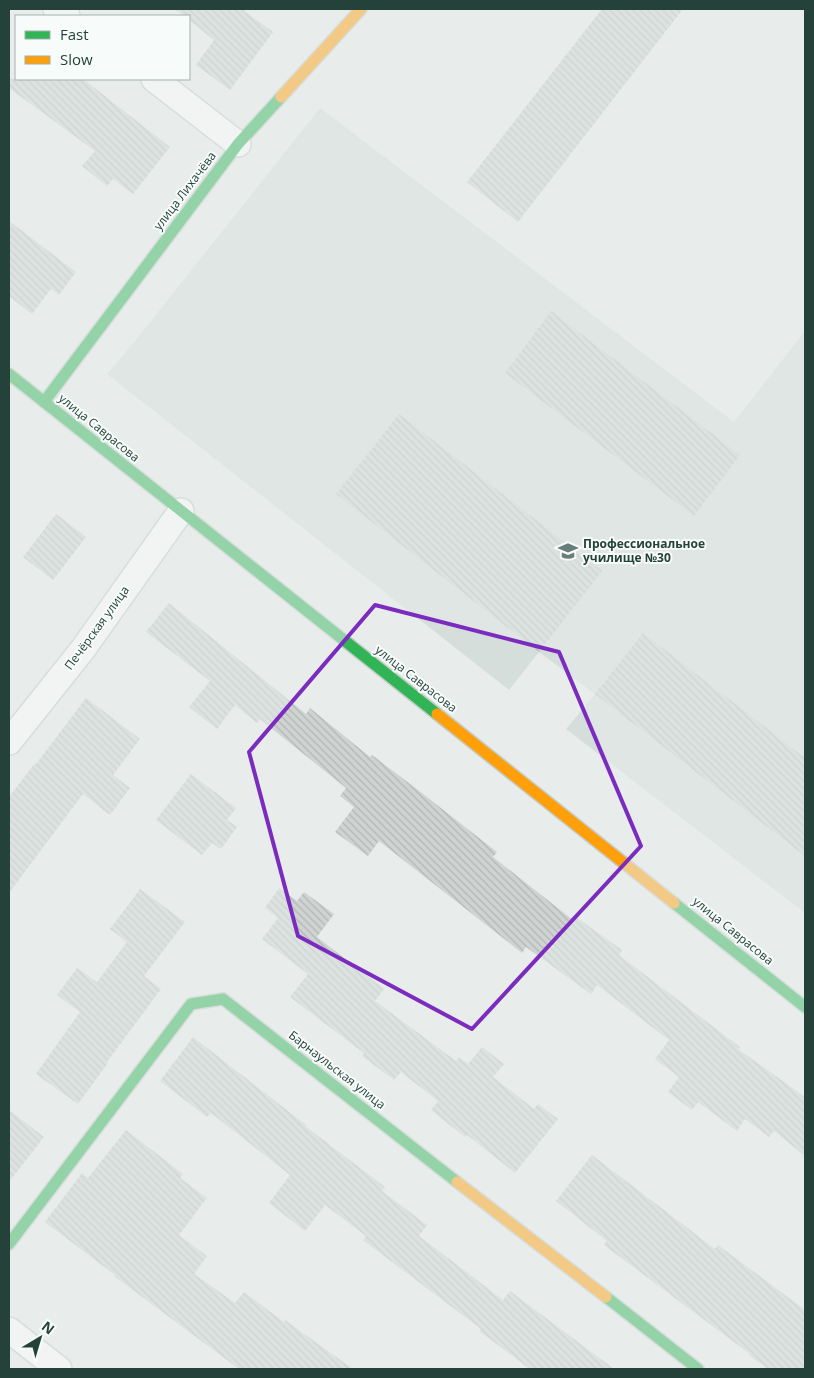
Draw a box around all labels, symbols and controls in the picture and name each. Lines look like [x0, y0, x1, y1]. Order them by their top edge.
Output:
legend [15, 15, 190, 80]
text: Fast [60, 24, 89, 44]
text: Slow [60, 49, 93, 69]
street label: улица Лихачёва [149, 148, 220, 234]
street label: улица Саврасова [55, 390, 143, 466]
place label: Профессиональное училище №30 [583, 535, 705, 566]
school or university icon: Профессиональное училище №30 [557, 540, 579, 562]
street label: Печёрская улица [60, 582, 133, 673]
street label: улица Саврасова [372, 641, 461, 716]
street label: улица Саврасова [689, 893, 777, 969]
street label: Барнаульская улица [285, 1026, 389, 1113]
north arrow [15, 1313, 65, 1363]
text: N [38, 1316, 59, 1338]

